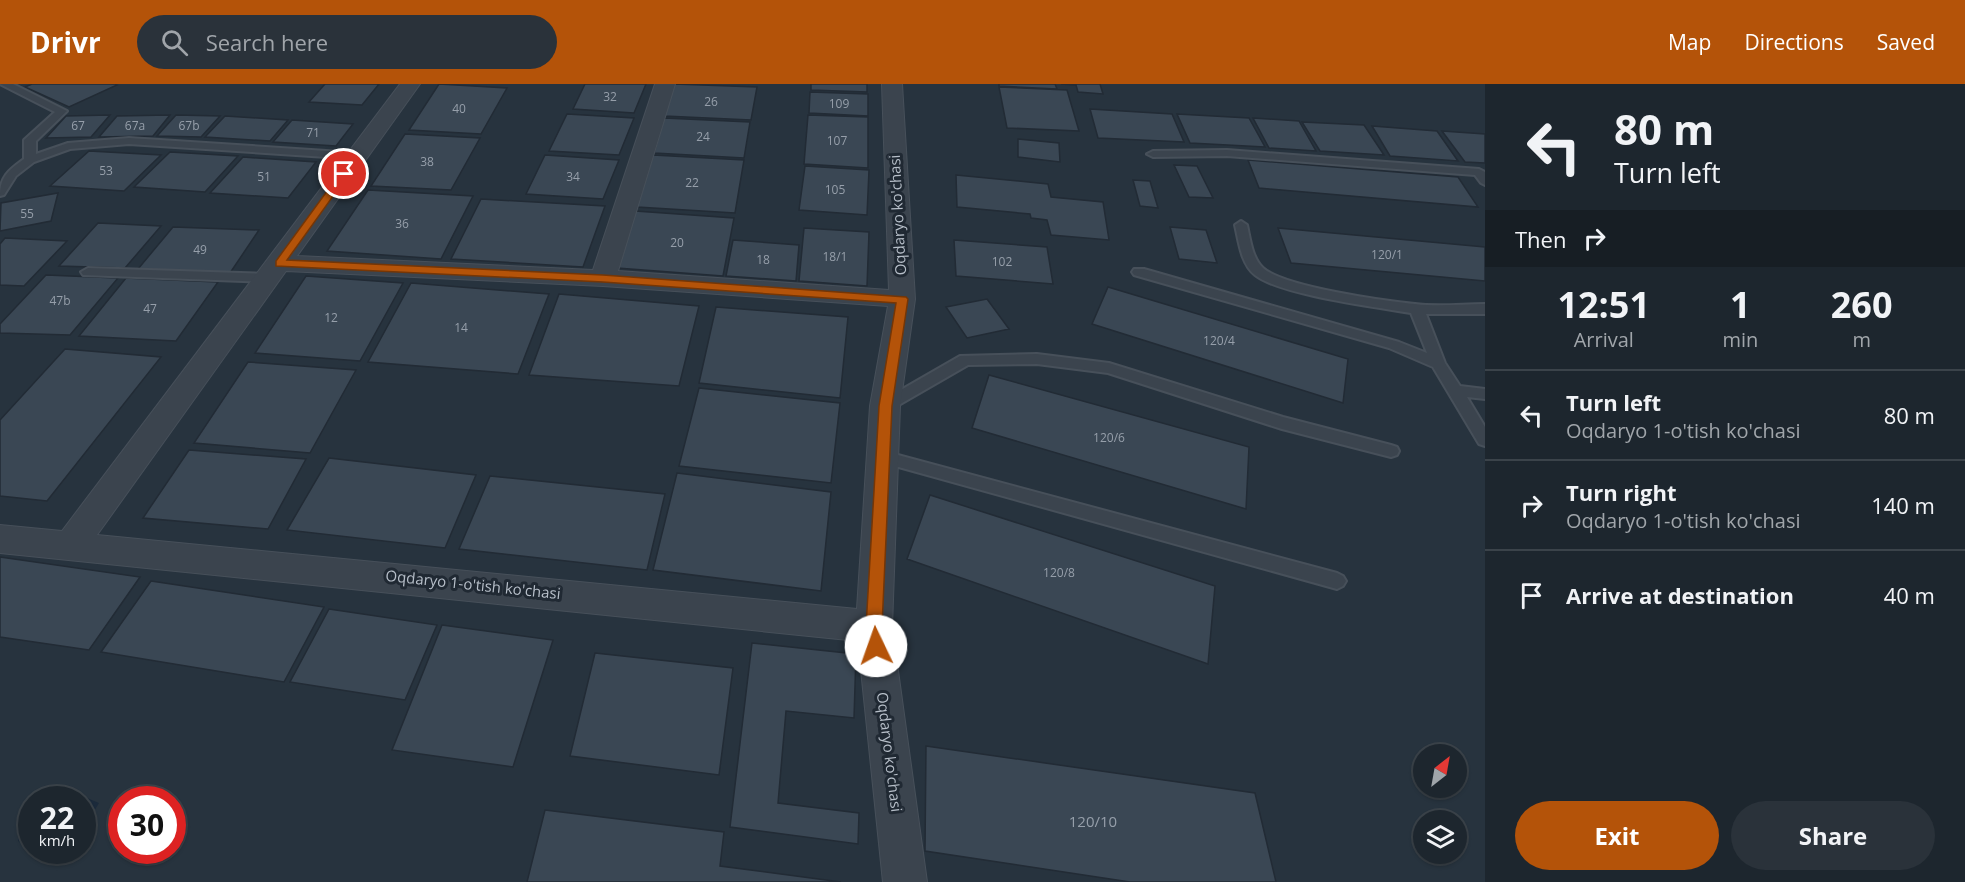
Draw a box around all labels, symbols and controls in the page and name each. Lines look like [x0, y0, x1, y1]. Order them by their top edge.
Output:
search box [137, 15, 557, 69]
text: Drivr [30, 23, 101, 61]
icon: search [158, 26, 191, 59]
text: Search here [206, 27, 328, 57]
text: Map [1668, 28, 1711, 56]
text: Directions [1744, 28, 1844, 56]
text: Saved [1877, 28, 1935, 56]
house number: 32 [603, 88, 617, 105]
house number: 26 [704, 93, 718, 110]
house number: 109 [829, 95, 849, 112]
house number: 40 [452, 100, 466, 117]
text: 80 m [1614, 100, 1714, 157]
icon: left [1515, 108, 1593, 186]
house number: 67 [71, 117, 85, 134]
house number: 67a [125, 117, 145, 134]
house number: 67b [178, 117, 200, 134]
house number: 71 [306, 124, 320, 141]
house number: 24 [696, 128, 710, 145]
house number: 107 [827, 132, 847, 149]
pin [318, 148, 369, 199]
house number: 38 [420, 153, 434, 170]
street label: Oqdaryo ko'chasi [884, 154, 910, 276]
text: Turn left [1614, 154, 1721, 191]
icon: arrive [327, 157, 360, 190]
house number: 53 [99, 162, 113, 179]
house number: 51 [257, 168, 271, 185]
house number: 34 [566, 168, 580, 185]
house number: 22 [685, 174, 699, 191]
house number: 105 [825, 181, 845, 198]
house number: 55 [20, 205, 34, 222]
house number: 36 [395, 215, 409, 232]
icon: right [1578, 222, 1611, 255]
text: Then [1515, 224, 1566, 254]
house number: 20 [670, 234, 684, 251]
house number: 49 [193, 241, 207, 258]
house number: 120/1 [1371, 246, 1403, 263]
house number: 18/1 [823, 248, 847, 265]
house number: 18 [756, 251, 770, 268]
house number: 102 [992, 253, 1012, 270]
text: 12:51 [1557, 280, 1650, 329]
text: 1 [1730, 280, 1751, 329]
text: 260 [1831, 280, 1893, 329]
house number: 47b [49, 292, 71, 309]
house number: 47 [143, 300, 157, 317]
house number: 12 [324, 309, 338, 326]
house number: 14 [454, 319, 468, 336]
text: Arrival [1574, 326, 1634, 353]
text: min [1722, 326, 1758, 353]
text: m [1852, 326, 1871, 353]
house number: 120/4 [1203, 332, 1235, 349]
text: Turn left [1566, 387, 1661, 417]
icon: left [1515, 399, 1548, 432]
text: 80 m [1884, 400, 1935, 430]
text: Oqdaryo 1-o'tish ko'chasi [1566, 417, 1800, 444]
house number: 120/6 [1093, 429, 1125, 446]
text: Turn right [1566, 477, 1677, 507]
icon: right [1515, 489, 1548, 522]
text: 140 m [1871, 490, 1935, 520]
text: Oqdaryo 1-o'tish ko'chasi [1566, 507, 1800, 534]
house number: 120/8 [1043, 564, 1075, 581]
street label: Oqdaryo 1-o'tish ko'chasi [385, 565, 562, 603]
icon: arrive [1515, 579, 1548, 612]
text: Arrive at destination [1566, 580, 1794, 610]
text: 40 m [1884, 580, 1935, 610]
position arrow [844, 614, 908, 678]
street label: Oqdaryo ko'chasi [873, 691, 907, 813]
north arrow [1413, 744, 1467, 798]
map controls [1413, 744, 1467, 864]
speed limit sign: 30 [108, 786, 186, 864]
text: 22 [40, 797, 74, 838]
button: Exit [1515, 801, 1719, 870]
button: Share [1731, 801, 1935, 870]
button: layers [1413, 810, 1467, 864]
house number: 120/10 [1069, 811, 1117, 831]
text: km/h [39, 830, 75, 850]

